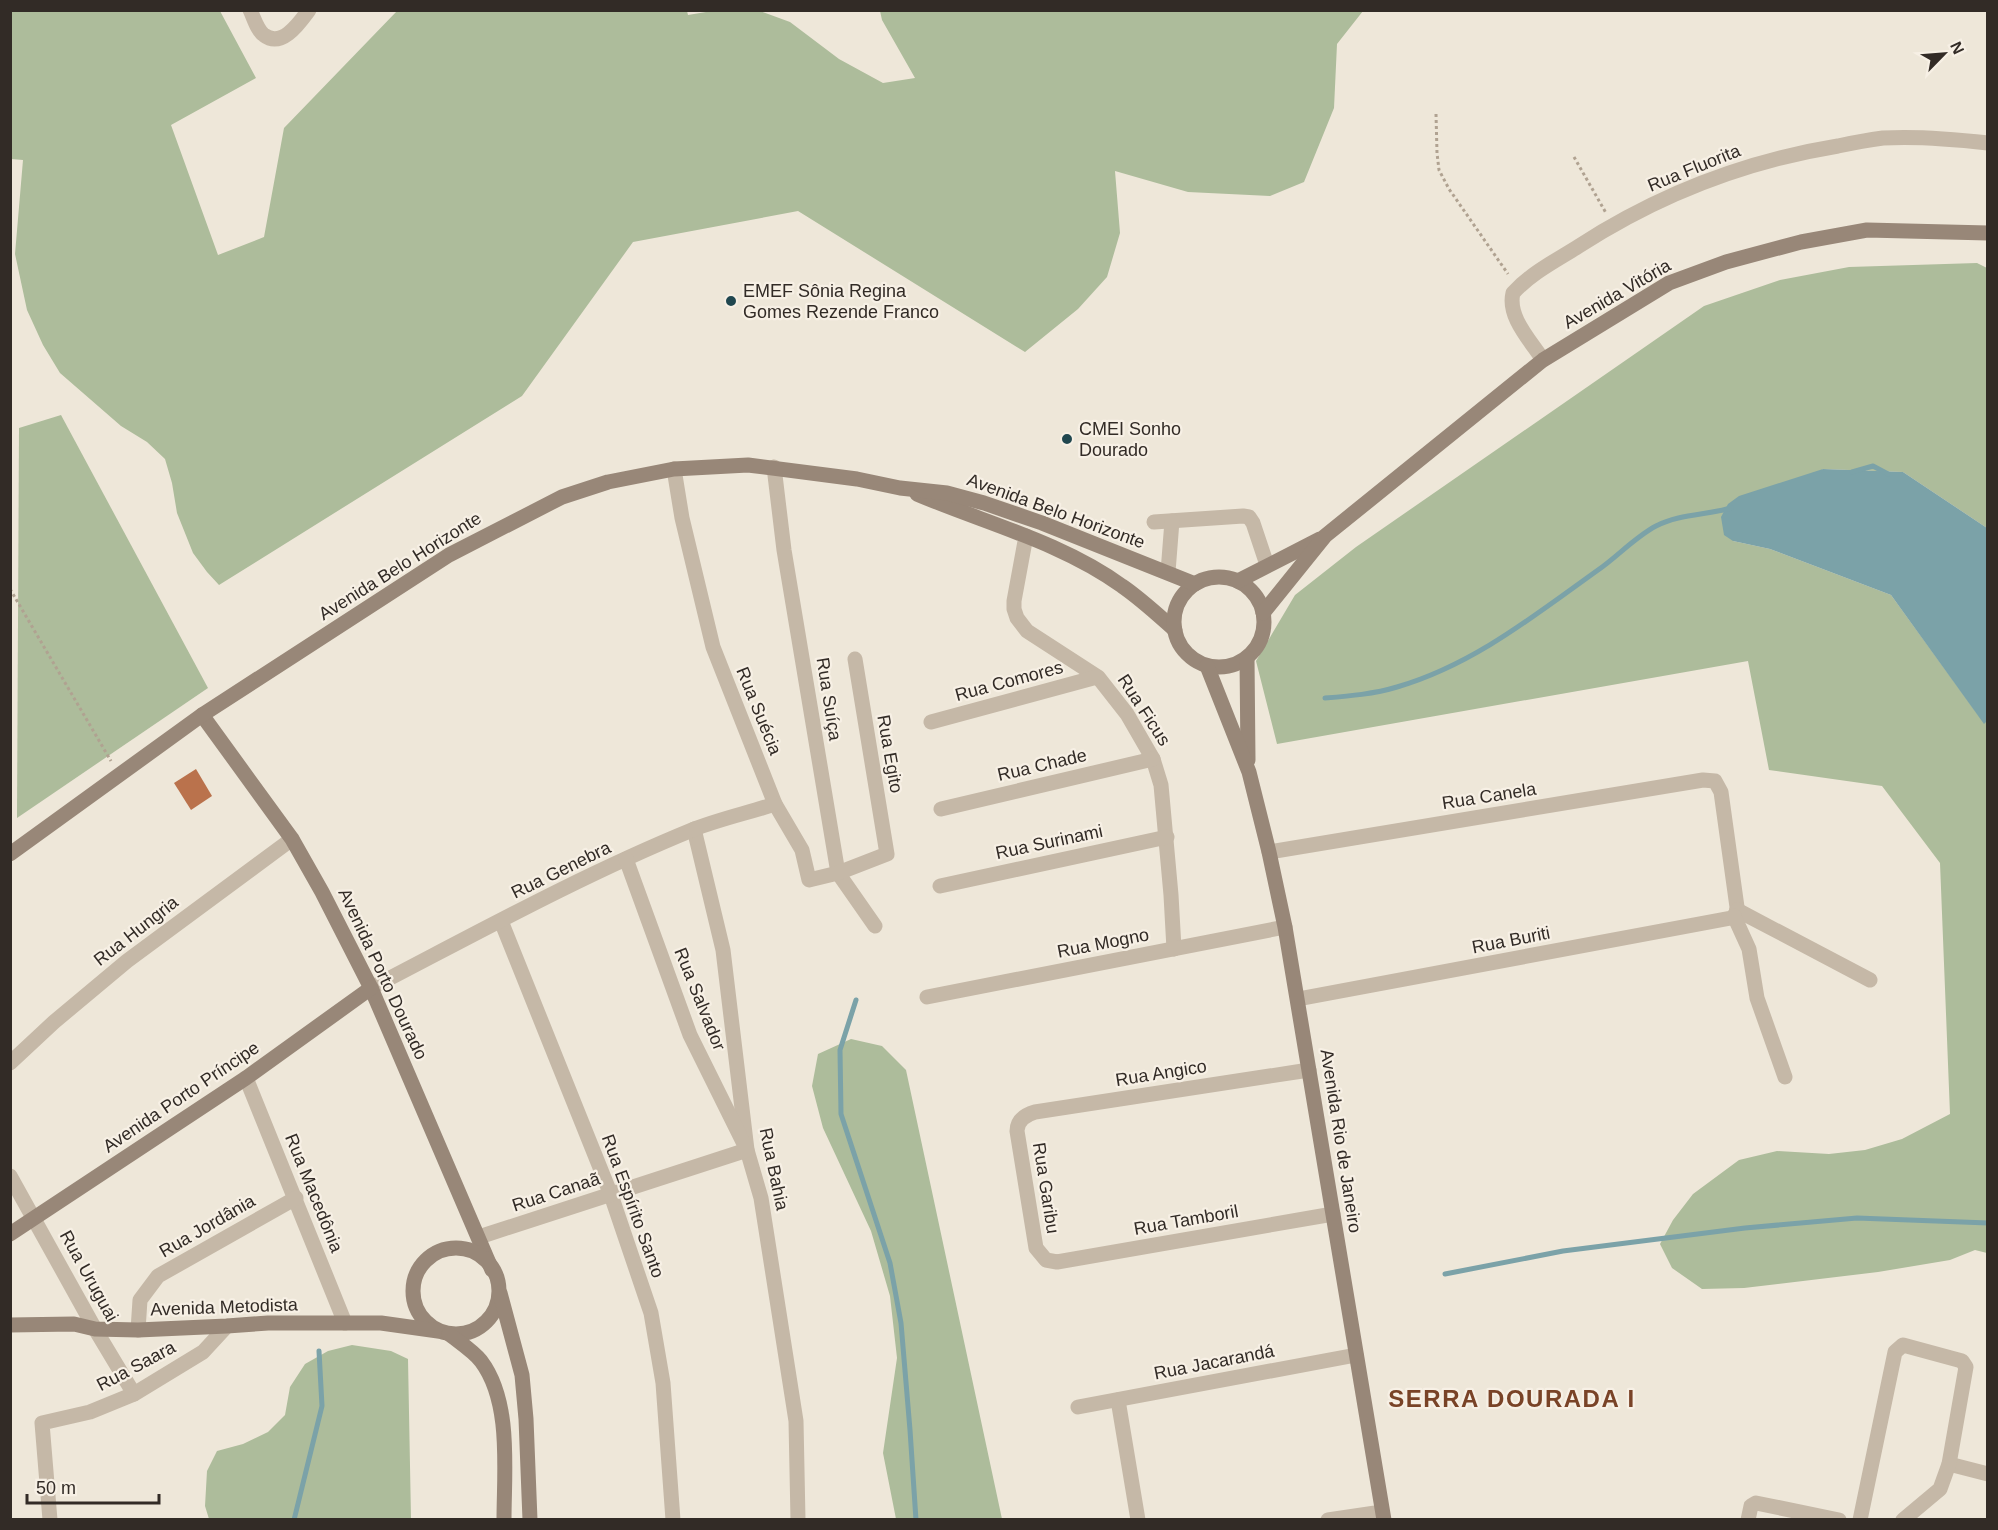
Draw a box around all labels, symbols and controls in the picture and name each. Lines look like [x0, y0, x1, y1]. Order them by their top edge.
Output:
north arrow [1914, 24, 1974, 84]
text: N [1947, 39, 1967, 57]
street label: Rua Fluorita [1645, 140, 1744, 196]
street label: Avenida Vitória [1560, 255, 1675, 333]
place label: EMEF Sônia Regina Gomes Rezende Franco [743, 281, 939, 322]
marker: EMEF Sônia Regina Gomes Rezende Franco [724, 294, 738, 308]
place label: CMEI Sonho Dourado [1079, 419, 1181, 460]
marker: CMEI Sonho Dourado [1060, 432, 1074, 446]
street label: Avenida Belo Horizonte [964, 469, 1148, 553]
street label: Avenida Belo Horizonte [315, 508, 485, 624]
street label: Rua Suíça [813, 656, 846, 743]
street label: Rua Comores [953, 657, 1065, 705]
street label: Rua Suécia [732, 664, 786, 759]
street label: Rua Ficus [1114, 671, 1174, 749]
street label: Rua Egito [873, 713, 907, 795]
street label: Rua Chade [995, 745, 1089, 785]
street label: Rua Canela [1440, 779, 1538, 813]
street label: Rua Surinami [994, 821, 1104, 863]
street label: Rua Genebra [508, 837, 615, 903]
street label: Avenida Porto Dourado [334, 885, 432, 1063]
street label: Rua Hungria [90, 891, 183, 970]
street label: Rua Buriti [1470, 923, 1552, 957]
street label: Rua Mogno [1055, 924, 1151, 962]
street label: Rua Salvador [670, 945, 730, 1053]
street label: Avenida Porto Príncipe [99, 1037, 263, 1157]
street label: Avenida Rio de Janeiro [1317, 1048, 1365, 1234]
street label: Rua Angico [1114, 1056, 1208, 1090]
street label: Rua Bahia [755, 1126, 793, 1213]
street label: Rua Macedônia [281, 1131, 347, 1256]
street label: Rua Espírito Santo [598, 1132, 668, 1280]
street label: Rua Garibu [1029, 1141, 1063, 1235]
street label: Rua Canaã [510, 1168, 603, 1216]
street label: Rua Jordânia [156, 1190, 259, 1261]
street label: Rua Tamboril [1132, 1201, 1240, 1239]
street label: Rua Uruguai [56, 1227, 122, 1325]
street label: Avenida Metodista [150, 1294, 299, 1320]
street label: Rua Saara [93, 1337, 180, 1395]
street label: Rua Jacarandá [1152, 1340, 1277, 1383]
district label: SERRA DOURADA I [1388, 1385, 1636, 1412]
scale bar [27, 1467, 159, 1505]
text: 50 m [36, 1478, 76, 1498]

